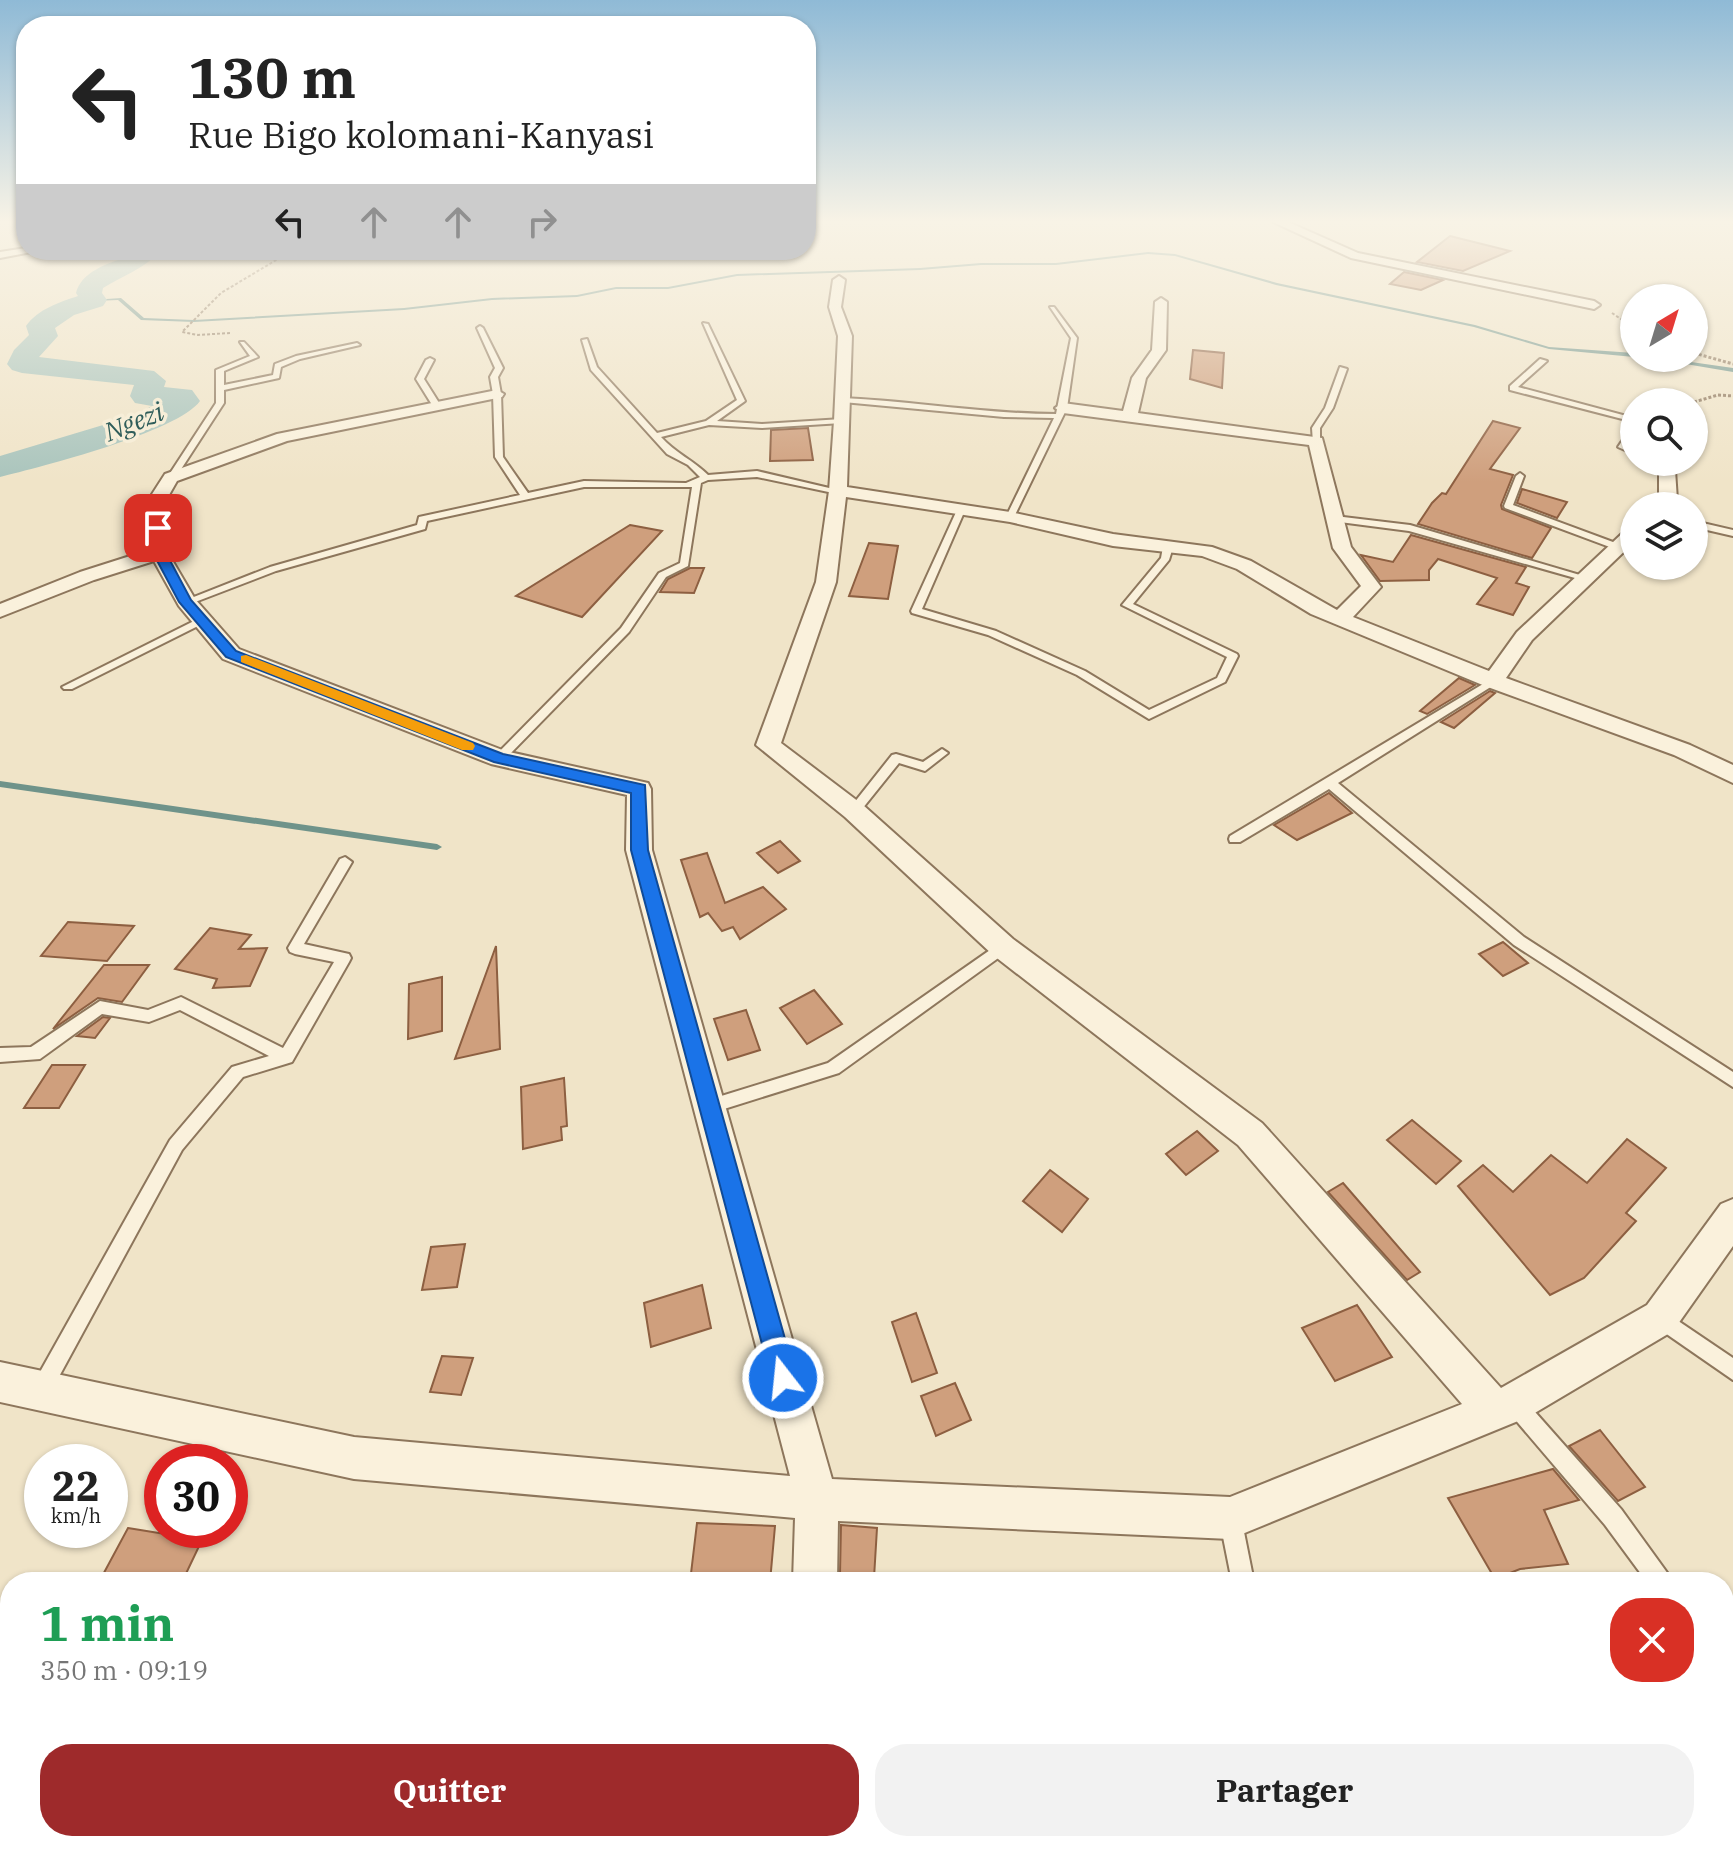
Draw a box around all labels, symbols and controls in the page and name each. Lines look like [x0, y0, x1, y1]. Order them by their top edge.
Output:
text: 130 m [188, 41, 356, 113]
icon: left [56, 48, 160, 152]
text: Rue Bigo kolomani-Kanyasi [188, 111, 654, 158]
icon: left [268, 200, 312, 244]
icon: ahead [352, 200, 396, 244]
icon: ahead [436, 200, 480, 244]
icon: right [520, 200, 564, 244]
north arrow [1620, 284, 1708, 372]
map controls [1620, 284, 1708, 580]
button: search [1620, 388, 1708, 476]
water label: Ngezi [98, 394, 169, 449]
button: layers [1620, 492, 1708, 580]
pin [124, 494, 192, 562]
icon: arrive [136, 506, 180, 550]
position arrow [741, 1336, 825, 1420]
speed limit sign: 30 [144, 1444, 248, 1548]
text: 22 [52, 1460, 100, 1512]
text: km/h [51, 1502, 101, 1529]
text: 1 min [40, 1592, 174, 1654]
button: close [1610, 1598, 1694, 1682]
text: 350 m · 09:19 [40, 1653, 208, 1687]
button: Quitter [40, 1744, 859, 1836]
button: Partager [875, 1744, 1694, 1836]

